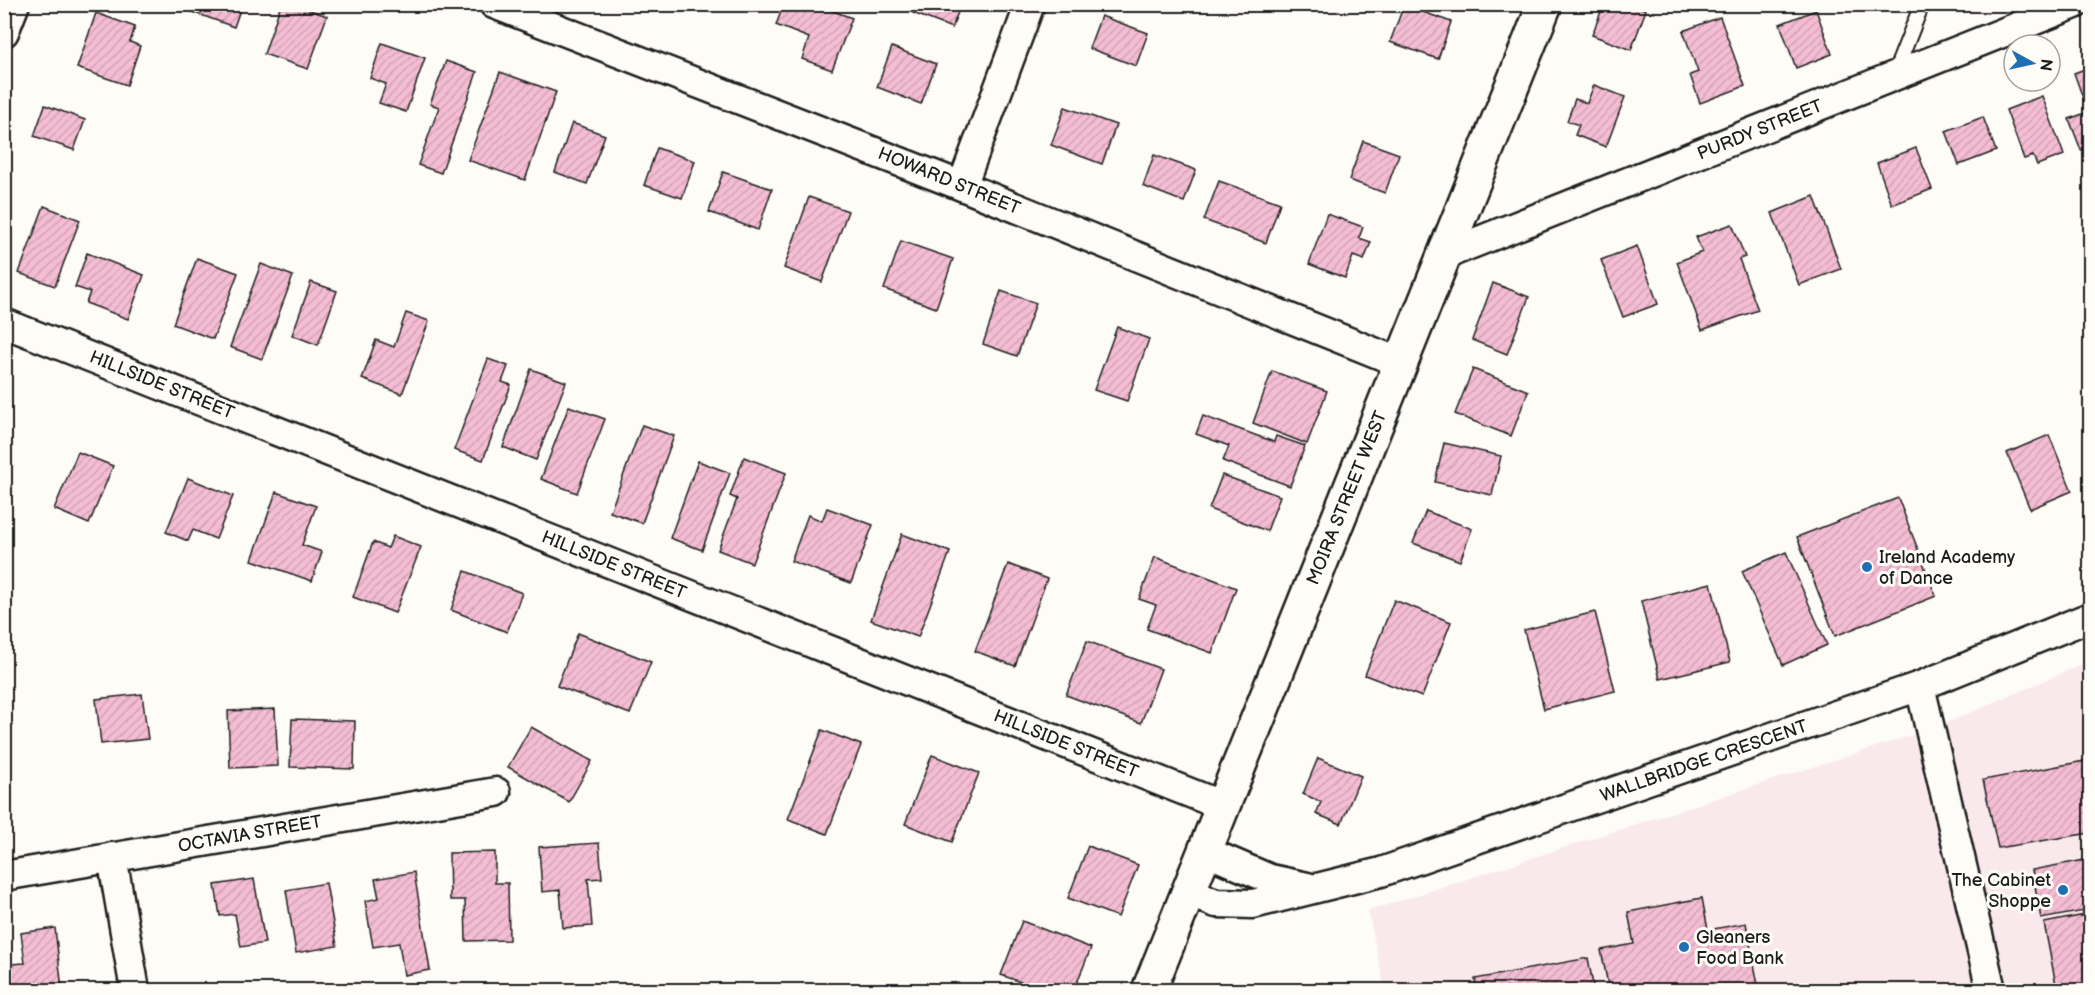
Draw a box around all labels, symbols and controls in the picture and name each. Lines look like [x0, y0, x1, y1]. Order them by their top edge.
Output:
north arrow [2002, 33, 2062, 93]
text: N [2035, 58, 2056, 72]
street label: PURDY STREET [1694, 95, 1826, 165]
street label: HOWARD STREET [875, 143, 1023, 219]
street label: HILLSIDE STREET [87, 346, 238, 424]
street label: MOIRA STREET WEST [1302, 408, 1392, 588]
street label: HILLSIDE STREET [539, 526, 690, 604]
place label: Ireland Academy of Dance [1879, 547, 2016, 589]
marker: Ireland Academy of Dance [1860, 560, 1874, 574]
street label: HILLSIDE STREET [991, 705, 1142, 783]
street label: WALLBRIDGE CRESCENT [1598, 716, 1811, 806]
street label: OCTAVIA STREET [176, 811, 324, 857]
place label: The Cabinet Shoppe [1951, 870, 2051, 912]
marker: The Cabinet Shoppe [2056, 883, 2070, 897]
place label: Gleaners Food Bank [1696, 927, 1783, 969]
marker: Gleaners Food Bank [1677, 940, 1691, 954]

